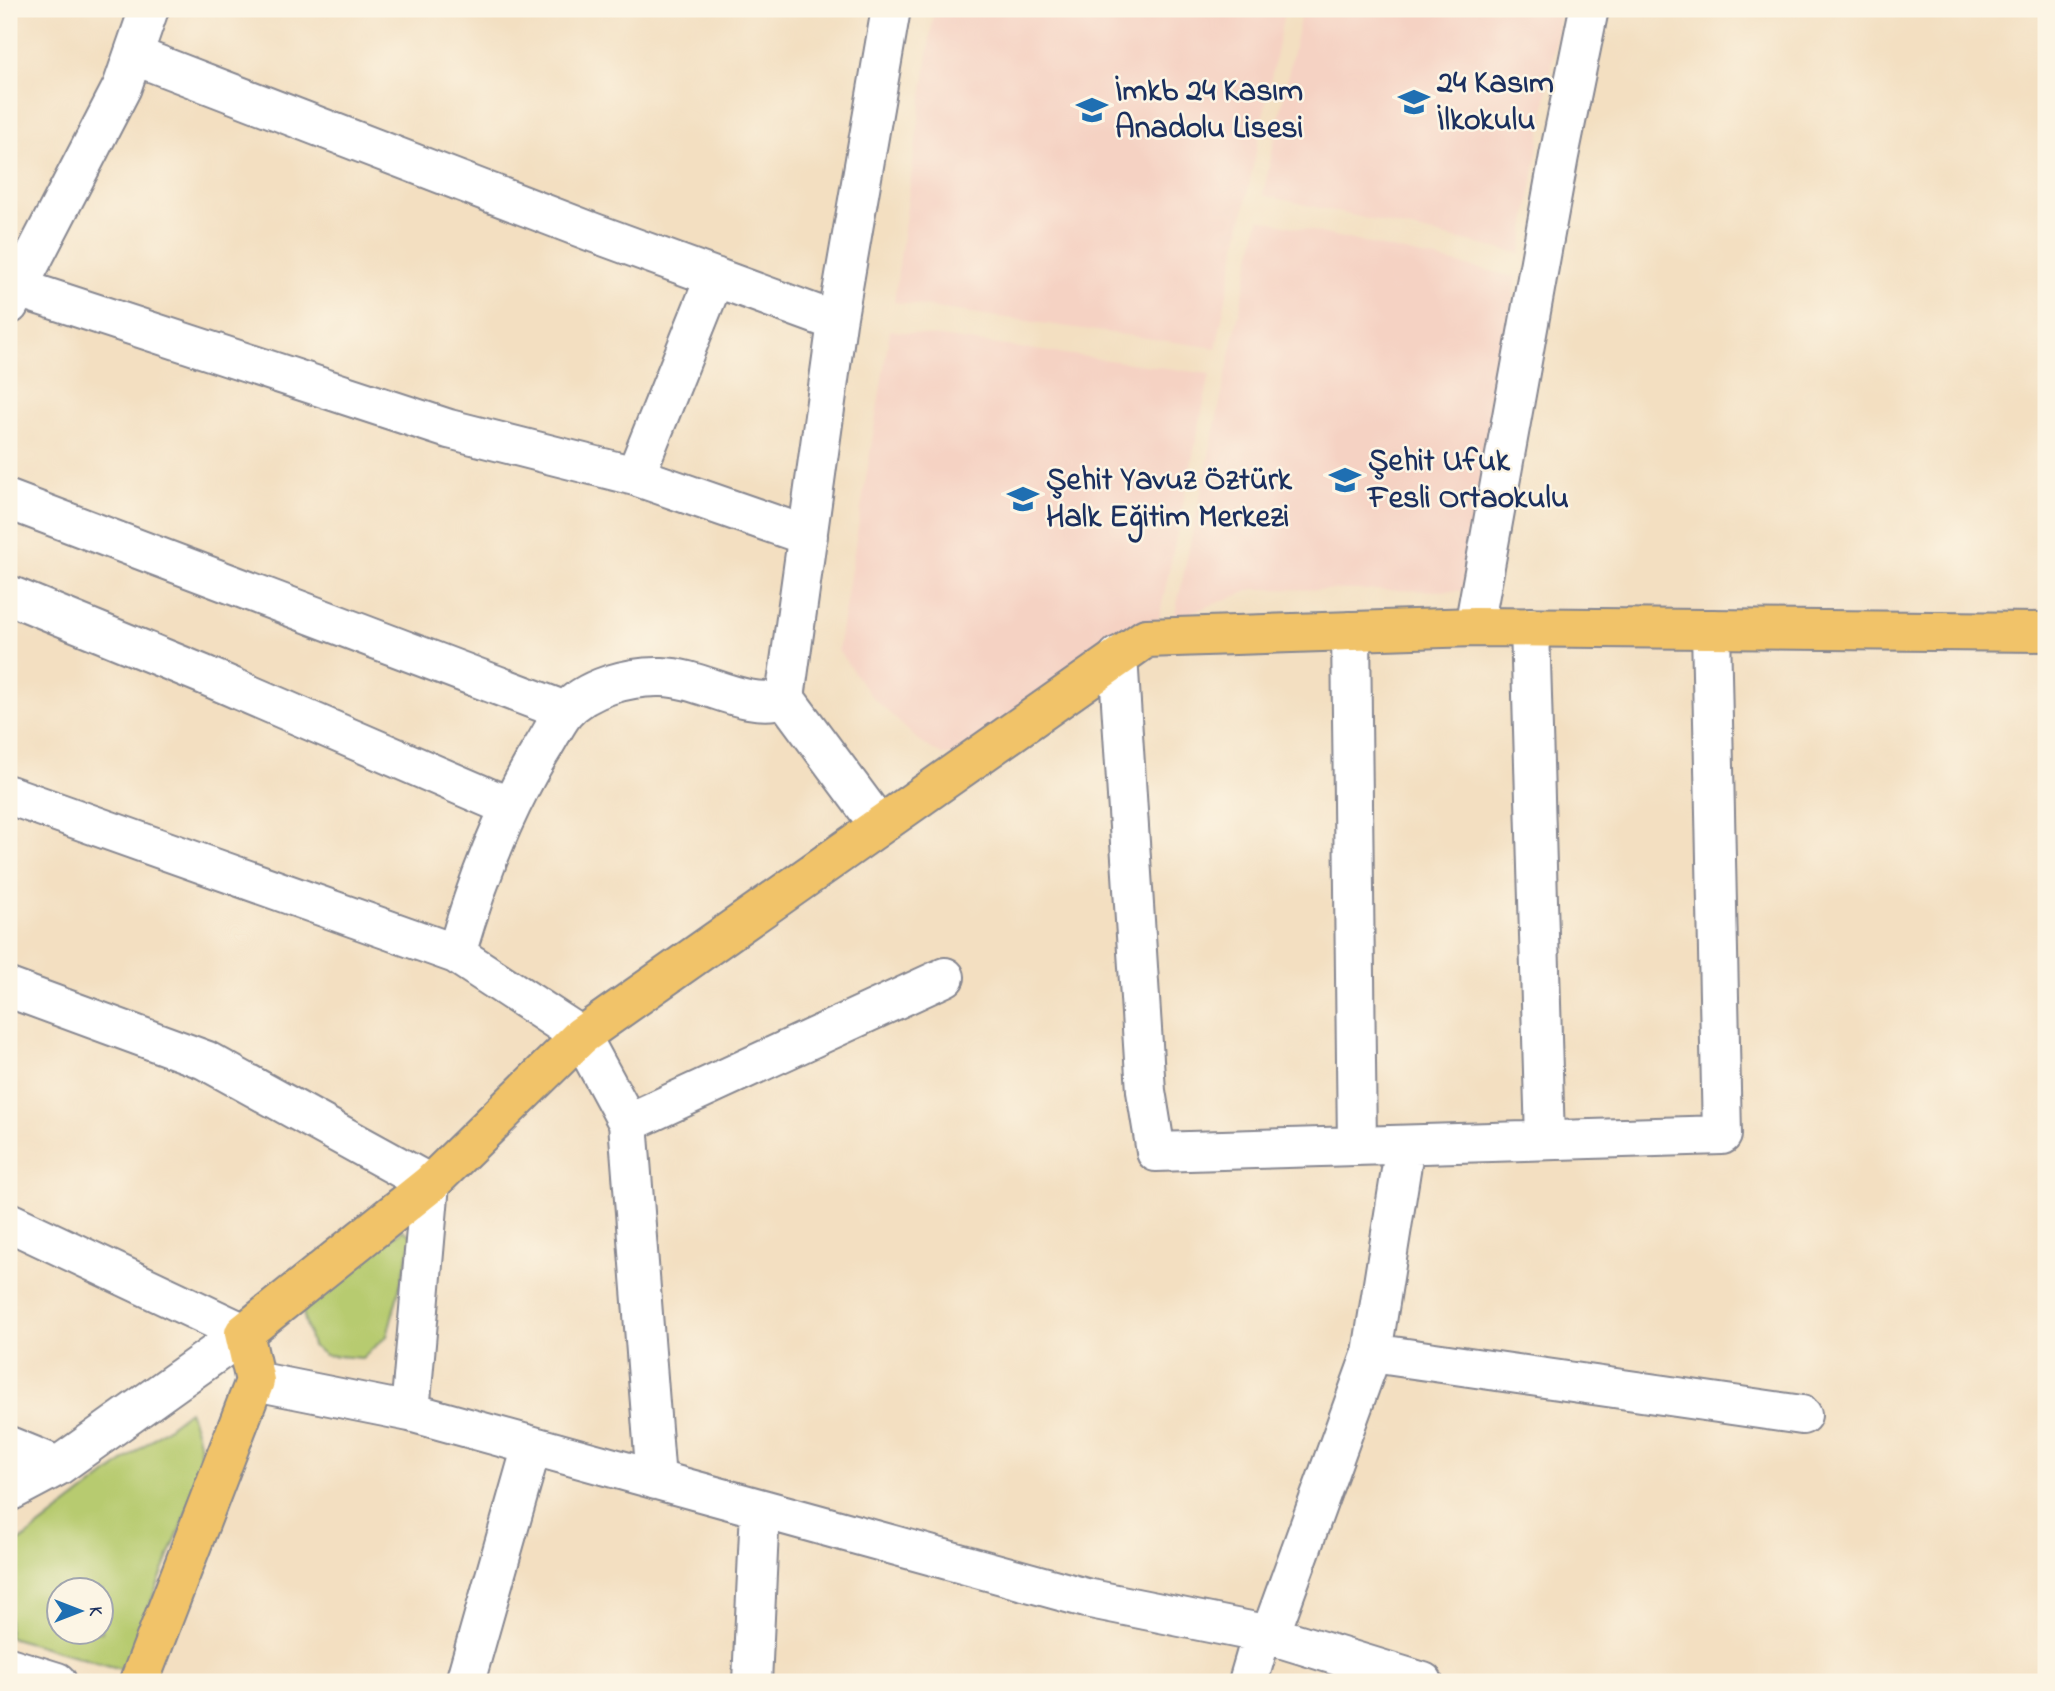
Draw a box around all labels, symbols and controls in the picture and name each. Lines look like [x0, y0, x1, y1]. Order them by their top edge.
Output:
place label: 24 Kasım İlkokulu [1436, 61, 1554, 145]
place label: İmkb 24 Kasım Anadolu Lisesi [1115, 69, 1303, 153]
school or university icon: 24 Kasım İlkokulu [1397, 85, 1431, 119]
school or university icon: İmkb 24 Kasım Anadolu Lisesi [1075, 93, 1109, 127]
place label: Şehit Ufuk Fesli Ortaokulu [1366, 439, 1569, 523]
place label: Şehit Yavuz Öztürk Halk Eğitim Merkezi [1046, 458, 1293, 543]
school or university icon: Şehit Ufuk Fesli Ortaokulu [1328, 463, 1362, 497]
school or university icon: Şehit Yavuz Öztürk Halk Eğitim Merkezi [1006, 482, 1040, 516]
north arrow [46, 1576, 116, 1646]
text: K [81, 1606, 108, 1616]

